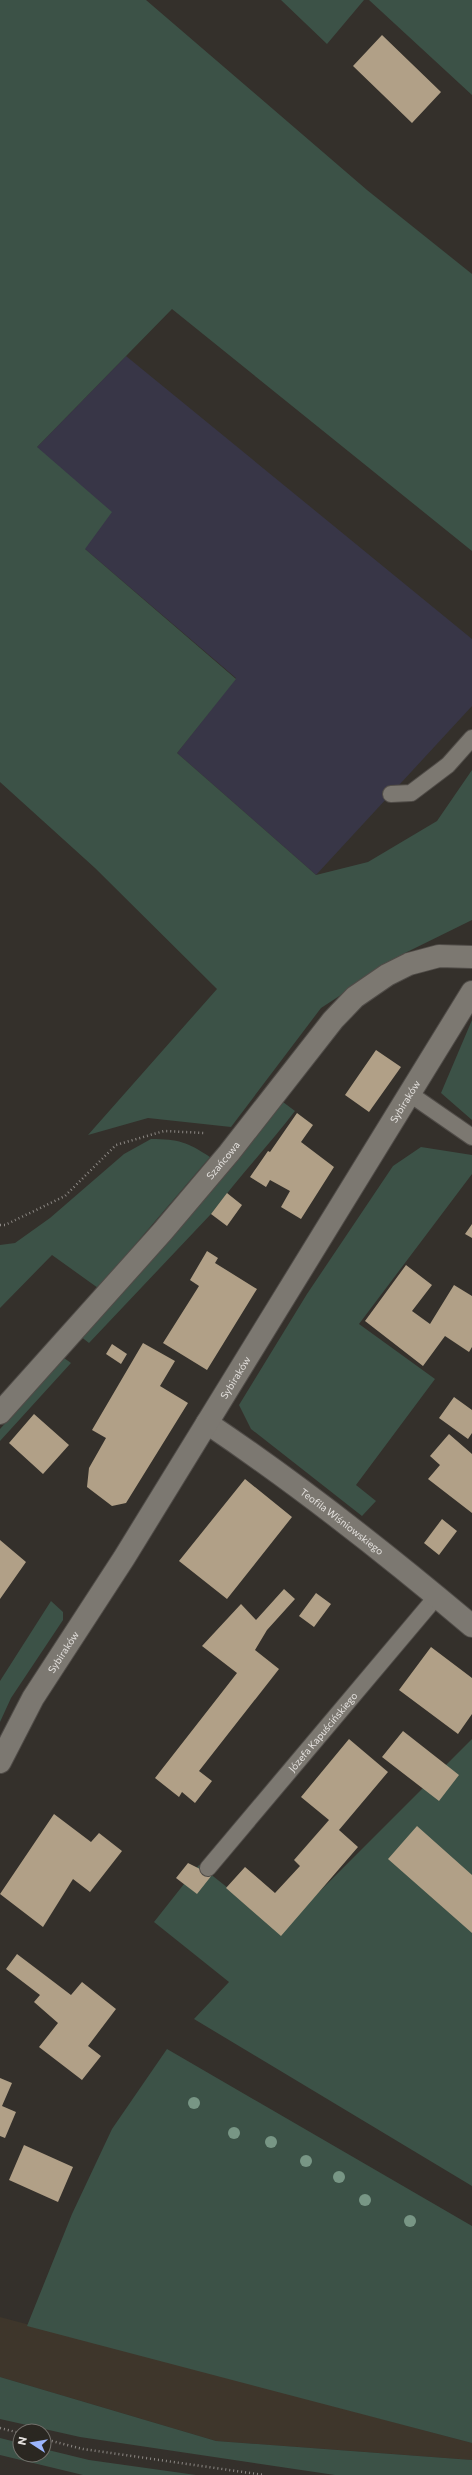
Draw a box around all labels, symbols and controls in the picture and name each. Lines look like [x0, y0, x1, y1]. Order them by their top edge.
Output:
street label: Sybiraków [387, 1078, 422, 1125]
street label: Szańcowa [204, 1139, 242, 1182]
street label: Sybiraków [217, 1354, 253, 1401]
street label: Teofila Wiśniowskiego [298, 1485, 386, 1557]
street label: Sybiraków [45, 1629, 81, 1675]
street label: Józefa Kapuścińskiego [286, 1690, 360, 1774]
north arrow [12, 2423, 52, 2463]
text: N [15, 2435, 29, 2446]

